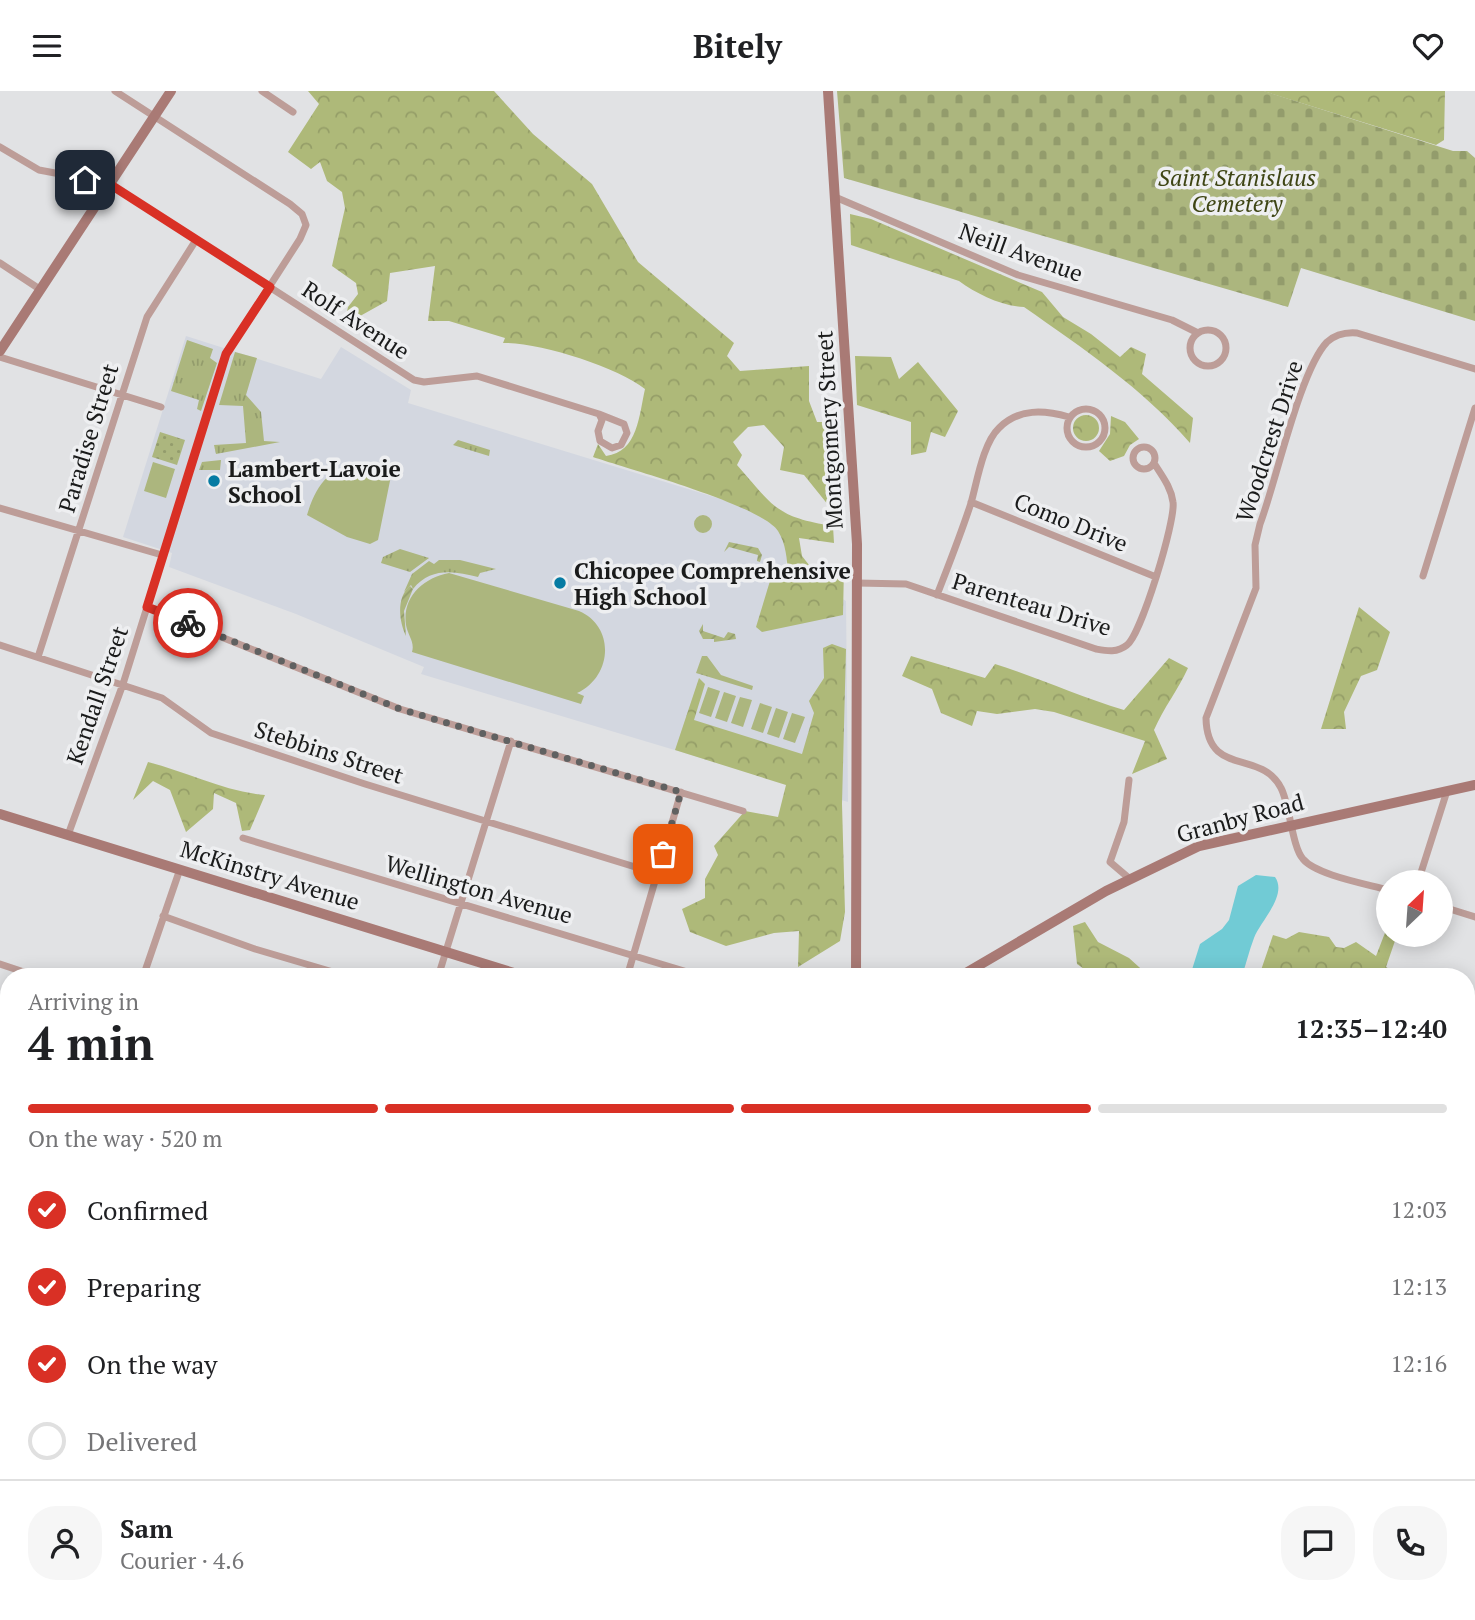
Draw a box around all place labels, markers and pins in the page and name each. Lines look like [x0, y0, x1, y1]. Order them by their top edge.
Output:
pin [55, 150, 115, 210]
place label: Lambert-Lavoie School [228, 453, 401, 510]
marker: Lambert-Lavoie School [206, 473, 222, 489]
place label: Chicopee Comprehensive High School [574, 555, 851, 612]
marker: Chicopee Comprehensive High School [552, 575, 568, 591]
pin [633, 824, 693, 884]

